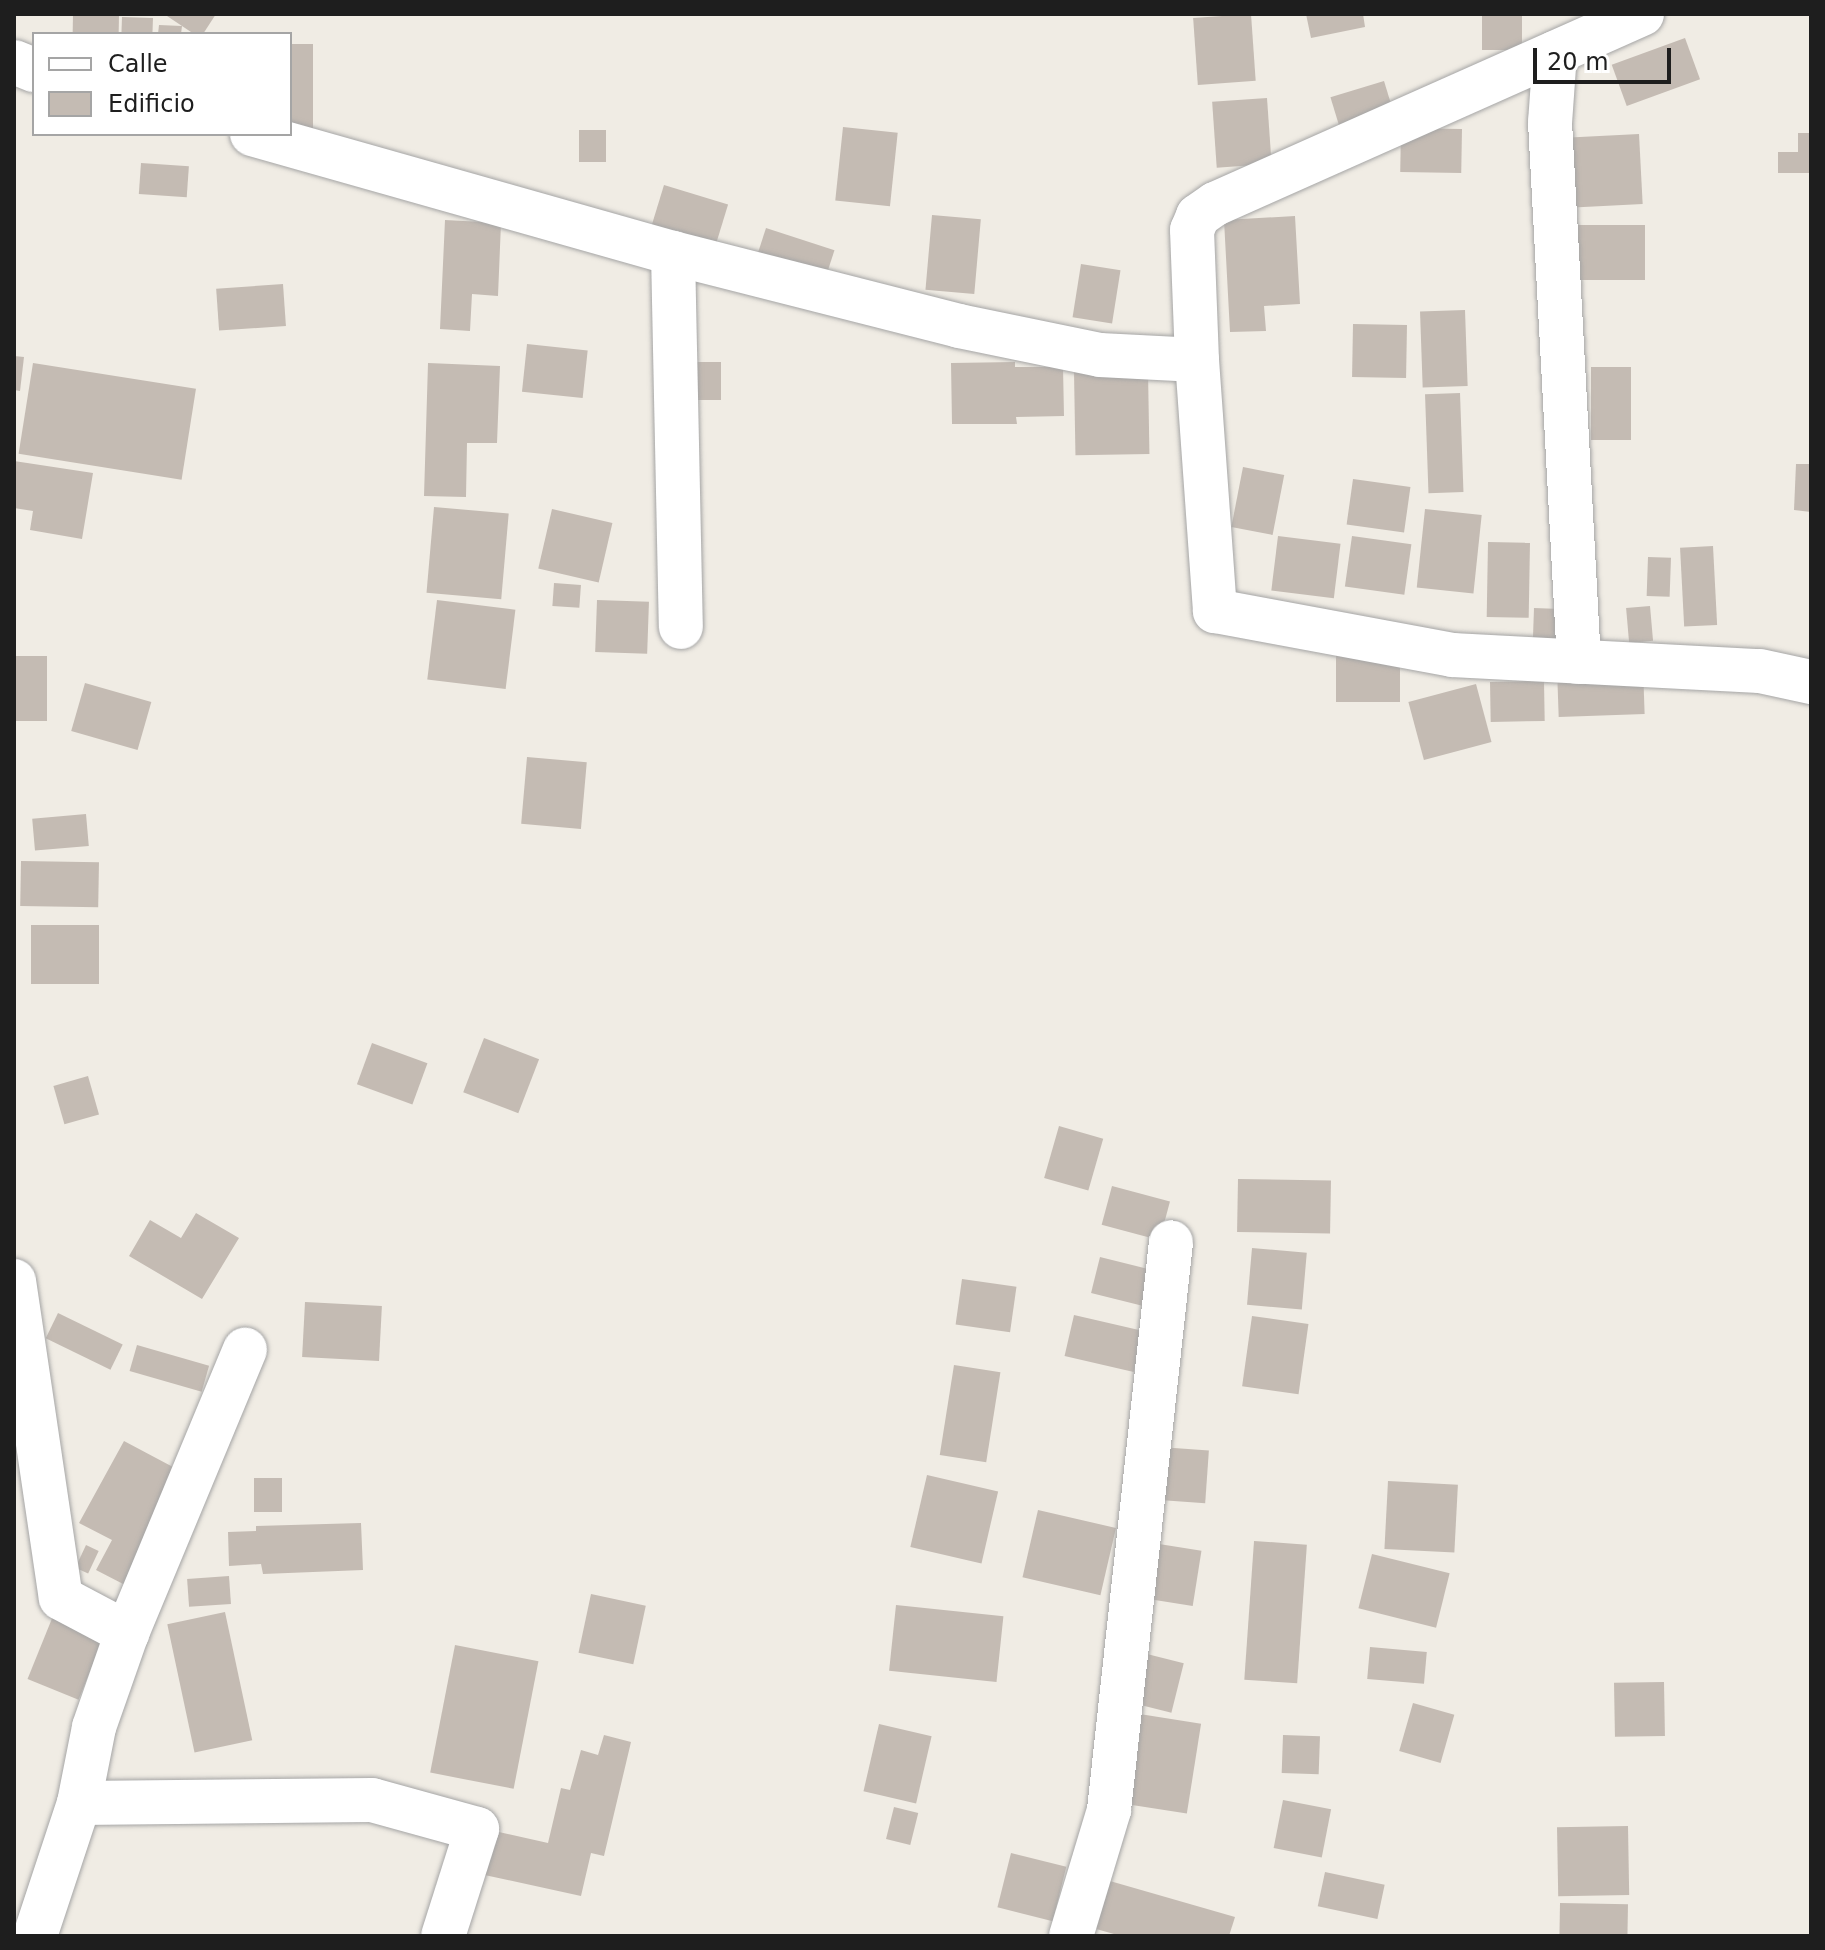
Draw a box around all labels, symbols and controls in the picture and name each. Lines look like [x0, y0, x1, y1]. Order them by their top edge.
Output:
legend [32, 32, 292, 136]
scale bar [1537, 32, 1675, 82]
text: 20 m [1547, 48, 1609, 76]
text: Calle [108, 50, 168, 78]
text: Edificio [108, 90, 195, 118]

